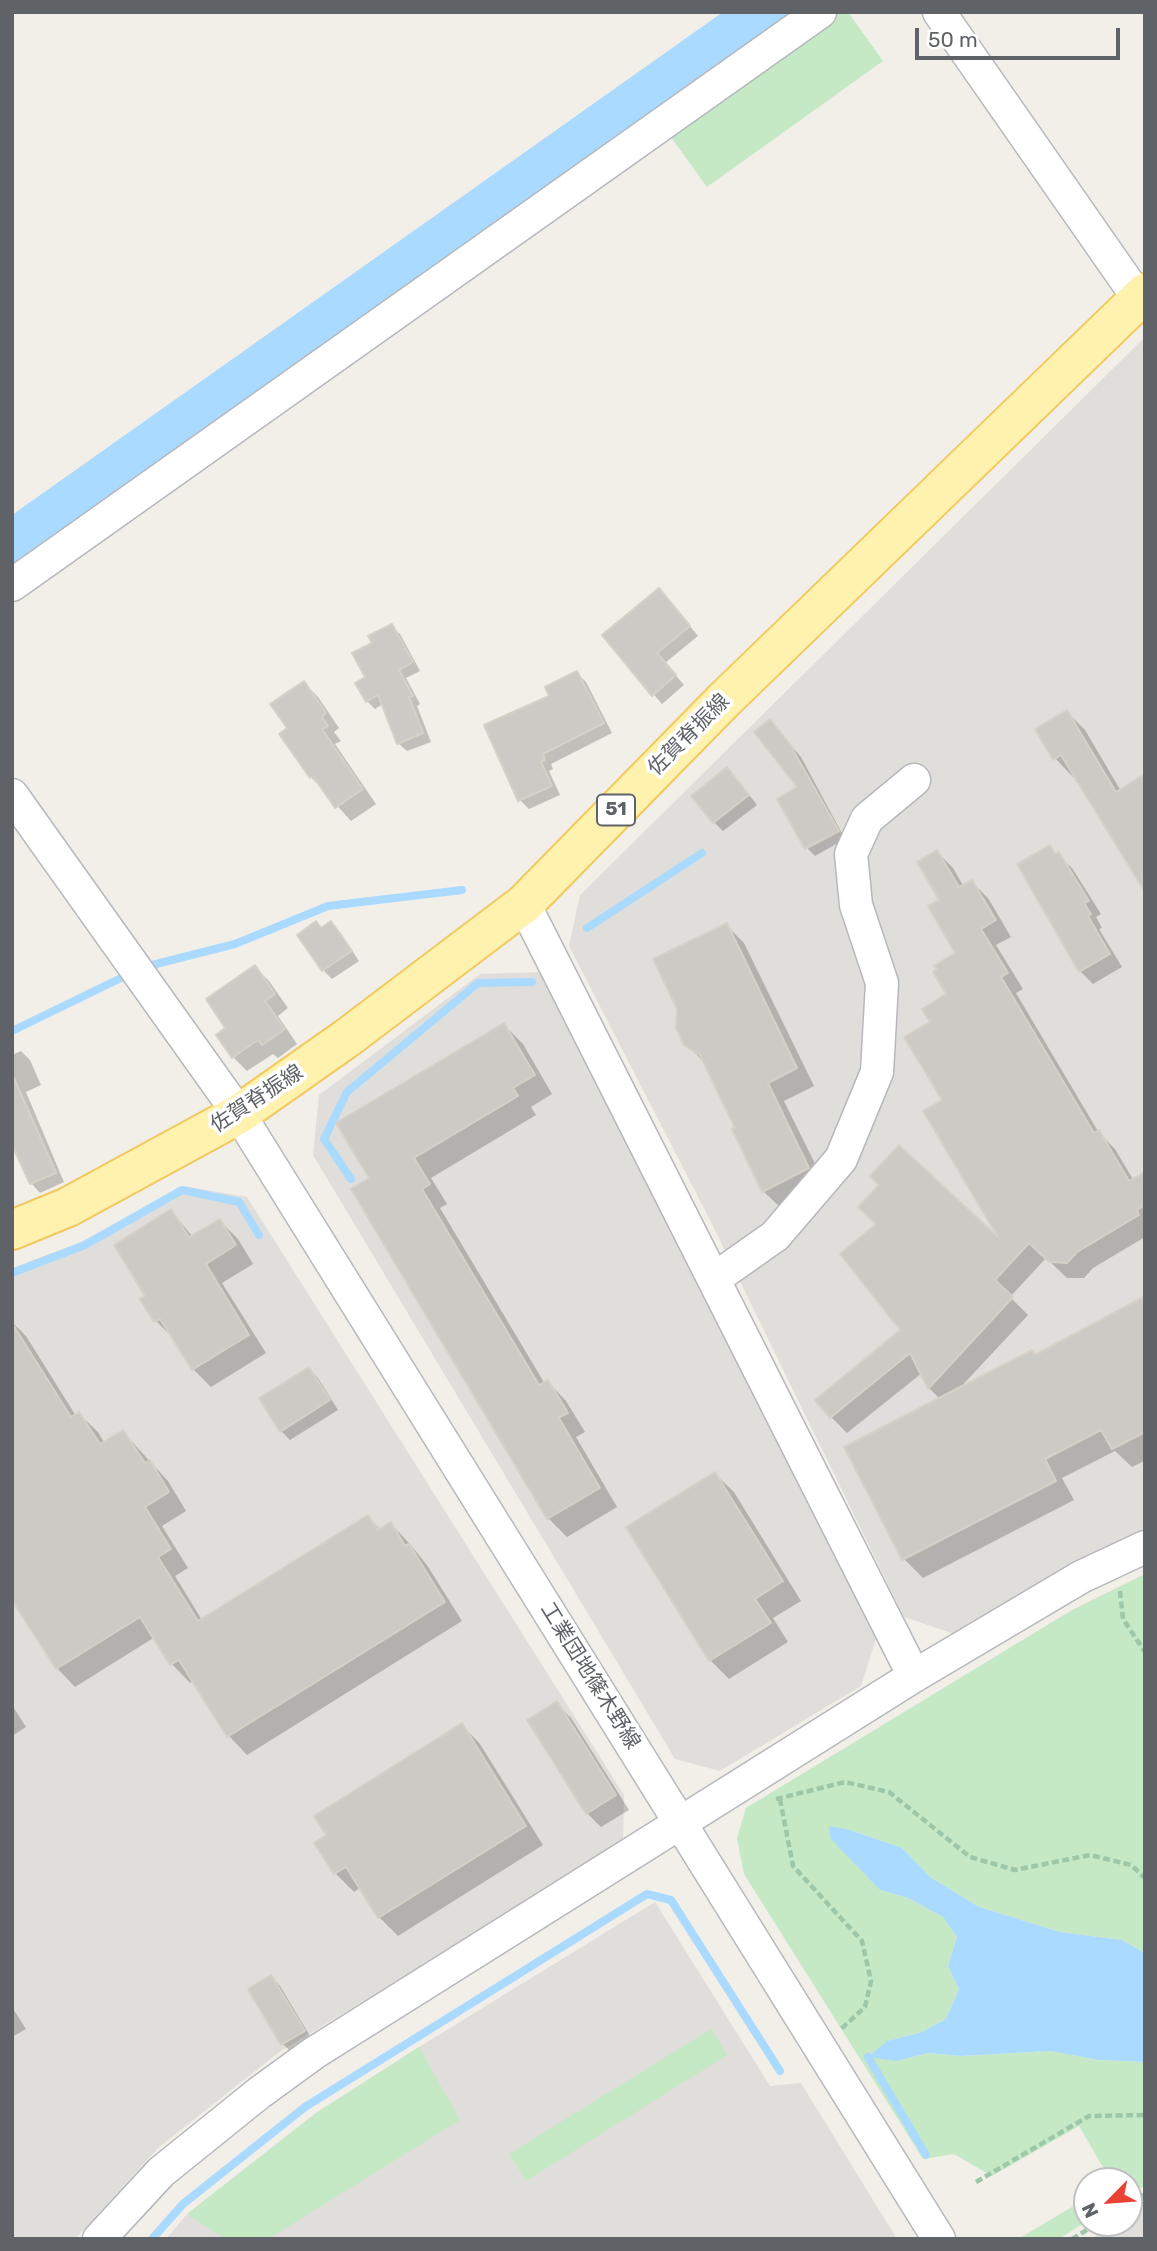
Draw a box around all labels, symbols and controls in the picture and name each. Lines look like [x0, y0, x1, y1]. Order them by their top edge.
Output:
scale bar [919, 14, 1124, 58]
text: 50 m [928, 27, 978, 52]
street label: 佐賀脊振線 [643, 689, 735, 781]
road number: 51 [597, 794, 635, 825]
street label: 佐賀脊振線 [206, 1060, 308, 1138]
street label: 工業団地篠木野線 [535, 1598, 645, 1754]
north arrow [1073, 2167, 1143, 2237]
text: N [1077, 2199, 1104, 2221]

